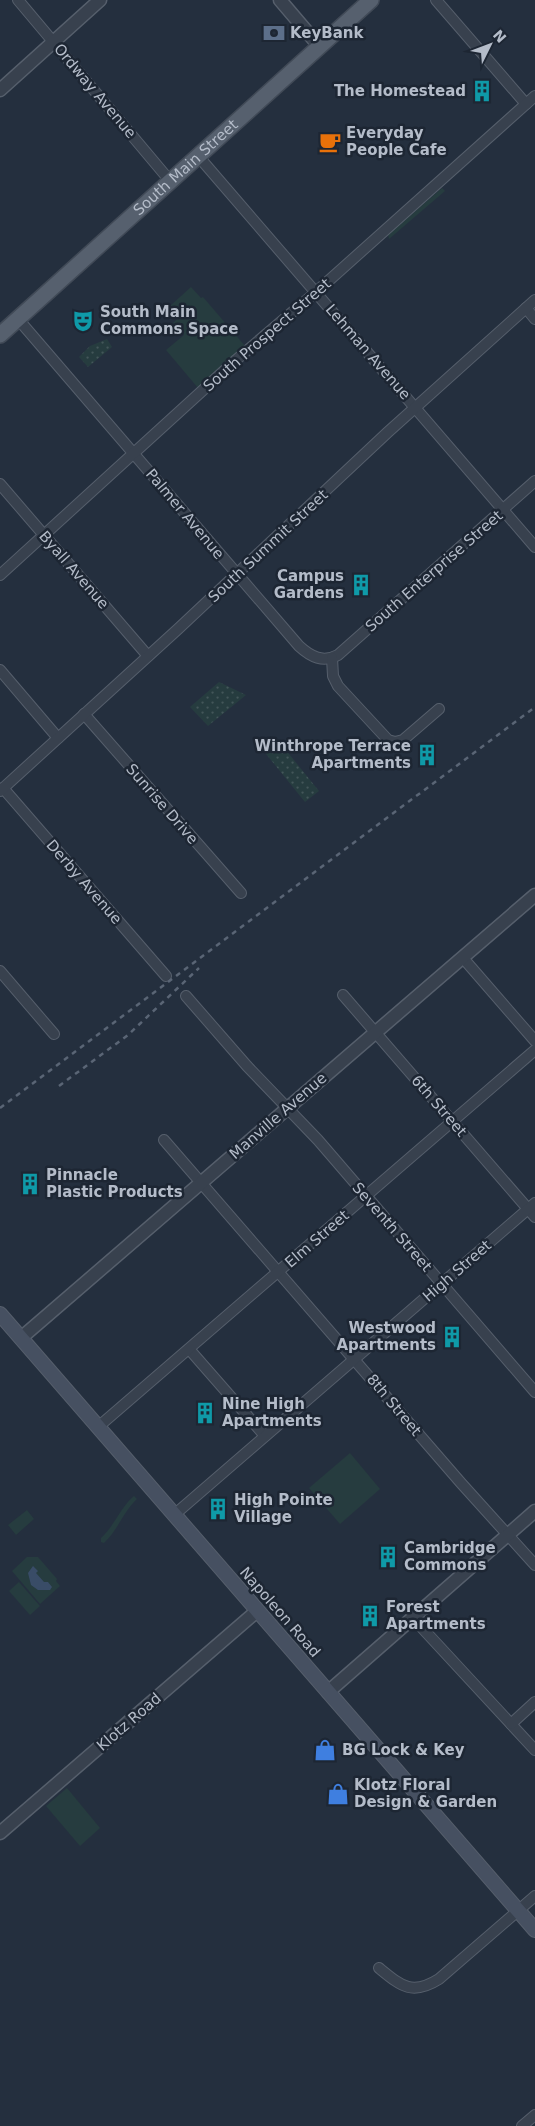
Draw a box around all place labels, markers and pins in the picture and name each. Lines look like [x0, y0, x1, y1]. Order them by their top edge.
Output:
bank icon: KeyBank [261, 20, 287, 46]
place label: KeyBank [290, 24, 365, 42]
building icon: The Homestead [469, 78, 495, 104]
place label: The Homestead [334, 82, 466, 100]
place label: Everyday People Cafe [346, 124, 447, 159]
cafe icon: Everyday People Cafe [317, 129, 343, 155]
place label: South Main Commons Space [100, 303, 238, 338]
theatre icon: South Main Commons Space [70, 308, 96, 334]
place label: Campus Gardens [274, 567, 344, 602]
building icon: Campus Gardens [348, 572, 374, 598]
place label: Winthrope Terrace Apartments [255, 737, 411, 772]
building icon: Winthrope Terrace Apartments [414, 742, 440, 768]
place label: Pinnacle Plastic Products [46, 1166, 183, 1201]
building icon: Pinnacle Plastic Products [17, 1171, 43, 1197]
place label: Westwood Apartments [336, 1319, 436, 1354]
building icon: Westwood Apartments [439, 1324, 465, 1350]
place label: Nine High Apartments [222, 1395, 322, 1430]
building icon: Nine High Apartments [192, 1400, 218, 1426]
place label: High Pointe Village [234, 1491, 333, 1526]
building icon: High Pointe Village [205, 1496, 231, 1522]
place label: Cambridge Commons [404, 1539, 496, 1574]
building icon: Cambridge Commons [375, 1544, 401, 1570]
place label: Forest Apartments [386, 1598, 486, 1633]
building icon: Forest Apartments [357, 1603, 383, 1629]
shop icon: BG Lock & Key [312, 1737, 338, 1763]
place label: BG Lock & Key [342, 1741, 465, 1759]
place label: Klotz Floral Design & Garden [354, 1776, 497, 1811]
shop icon: Klotz Floral Design & Garden [325, 1781, 351, 1807]

